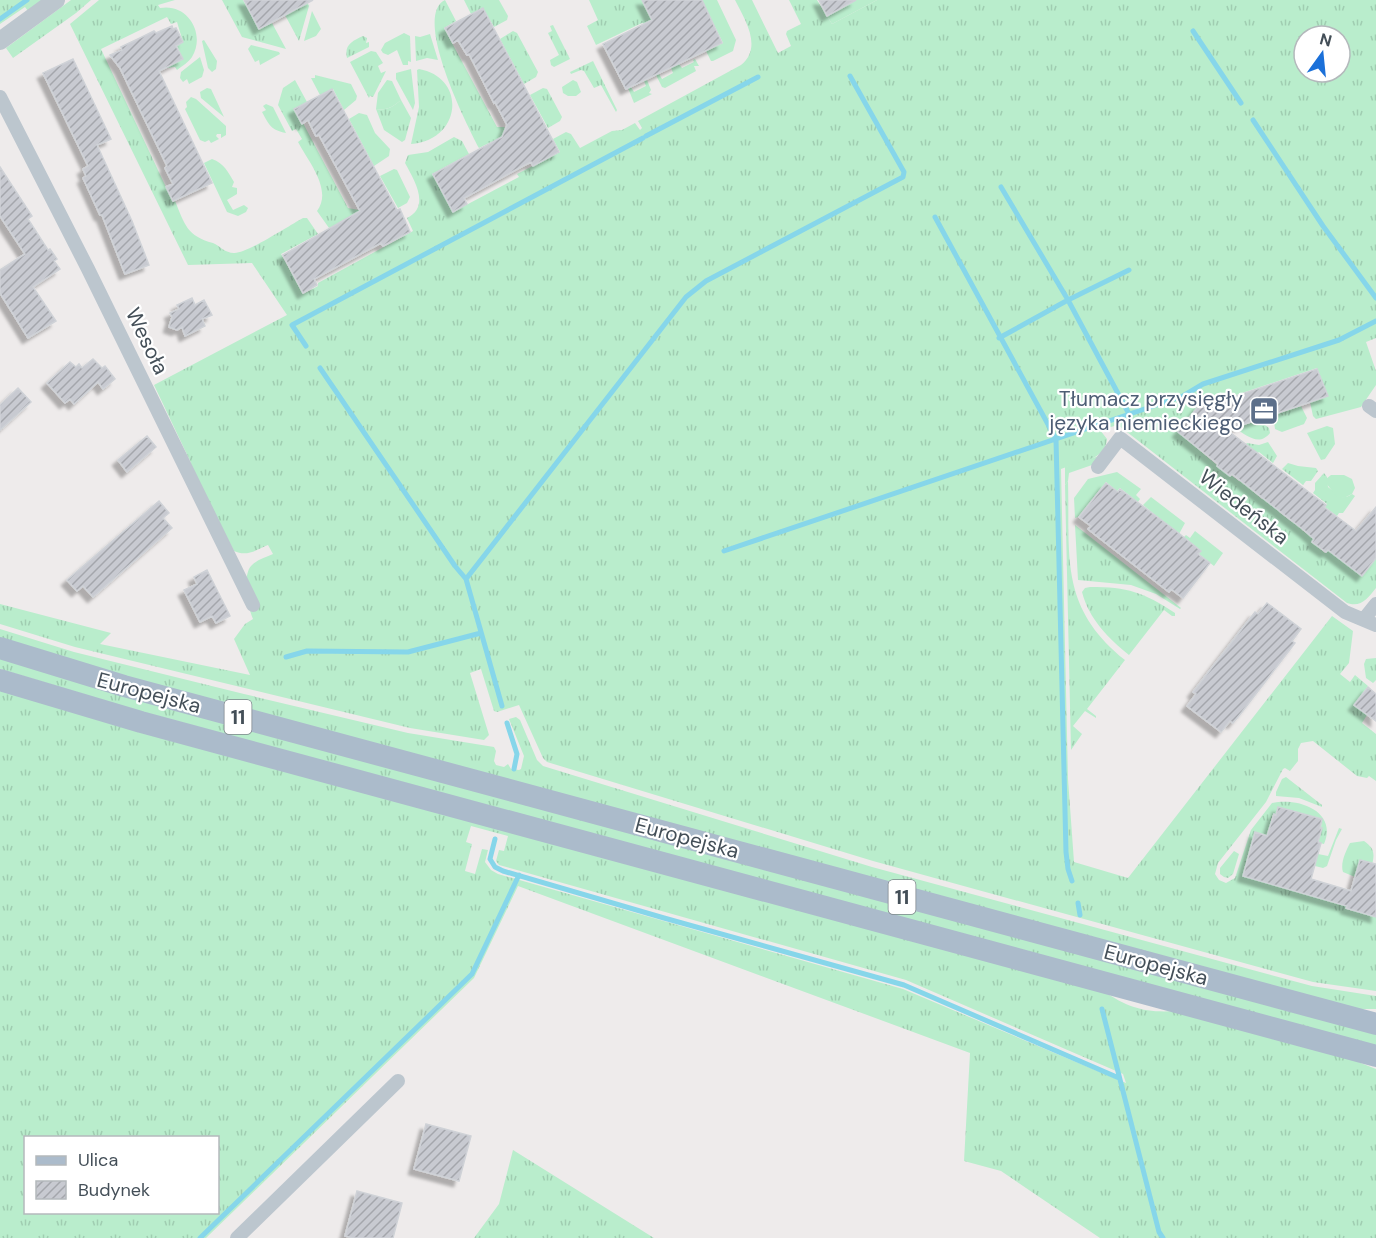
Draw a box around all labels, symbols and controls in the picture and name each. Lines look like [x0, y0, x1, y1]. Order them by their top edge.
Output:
north arrow [1292, 24, 1352, 84]
text: N [1317, 28, 1334, 52]
street label: Wesoła [119, 303, 175, 379]
place label: Tłumacz przysięgły języka niemieckiego [1048, 385, 1243, 437]
office icon: Tłumacz przysięgły języka niemieckiego [1248, 395, 1280, 427]
street label: Wiedeńska [1193, 463, 1295, 551]
street label: Europejska [94, 666, 204, 720]
road number: 11 [224, 700, 252, 734]
street label: Europejska [632, 811, 742, 865]
road number: 11 [888, 880, 916, 914]
street label: Europejska [1101, 938, 1211, 992]
legend [24, 1136, 219, 1214]
text: Ulica [78, 1148, 118, 1172]
text: Budynek [78, 1178, 150, 1202]

